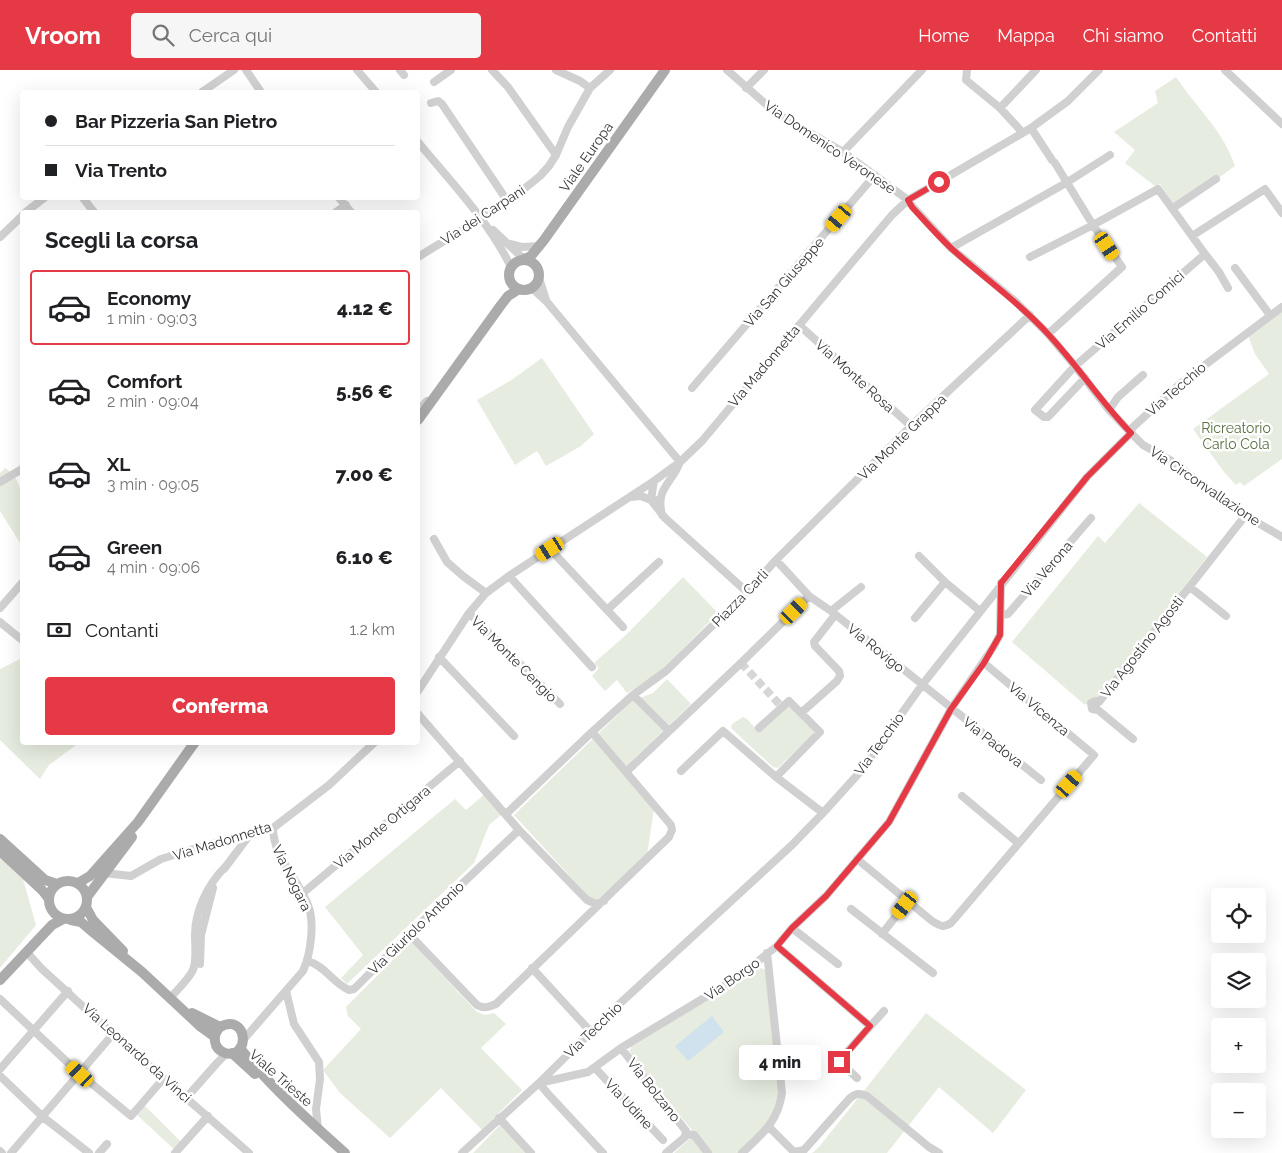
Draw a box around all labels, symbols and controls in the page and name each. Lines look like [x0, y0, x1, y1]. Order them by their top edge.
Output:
search box [131, 13, 481, 58]
text: Vroom [25, 21, 101, 50]
icon: search [149, 21, 177, 49]
text: Cerca qui [189, 24, 272, 46]
text: Home [918, 25, 969, 46]
text: Mappa [997, 25, 1055, 46]
text: Chi siamo [1083, 25, 1164, 46]
text: Contatti [1192, 25, 1257, 46]
street label: Via Domenico Veronese [761, 97, 899, 197]
text: Bar Pizzeria San Pietro [75, 110, 277, 132]
street label: Viale Europa [556, 119, 616, 195]
text: Via Trento [75, 159, 167, 181]
route start [928, 171, 950, 193]
street label: Via dei Carpani [438, 182, 528, 248]
car [823, 202, 854, 234]
text: Scegli la corsa [45, 227, 198, 253]
car [1092, 229, 1121, 263]
street label: Via San Giuseppe [741, 234, 827, 330]
street label: Via Emilio Comici [1093, 267, 1187, 353]
icon: car [47, 285, 92, 330]
text: Economy [107, 287, 191, 309]
text: 4.12 € [337, 297, 393, 319]
text: 1 min · 09:03 [107, 309, 197, 328]
street label: Via Madonnetta [725, 322, 803, 410]
street label: Via Monte Rosa [812, 336, 898, 416]
street label: Via Tecchio [1143, 359, 1209, 419]
icon: car [47, 368, 92, 413]
text: Comfort [107, 370, 182, 392]
text: 5.56 € [336, 380, 393, 402]
street label: Via Monte Grappa [855, 391, 949, 483]
text: 2 min · 09:04 [107, 392, 199, 411]
park label: Ricreatorio Carlo Cola [1201, 420, 1271, 452]
street label: Via Circonvallazione [1147, 443, 1263, 529]
icon: car [47, 451, 92, 496]
text: XL [107, 453, 130, 475]
text: 7.00 € [336, 463, 393, 485]
text: 3 min · 09:05 [107, 475, 199, 494]
icon: car [47, 534, 92, 579]
car [533, 535, 566, 563]
text: Green [107, 536, 162, 558]
street label: Via Verona [1018, 538, 1076, 600]
text: 6.10 € [336, 546, 393, 568]
text: 4 min · 09:06 [107, 558, 200, 577]
street label: Piazza Carli [709, 566, 771, 630]
street label: Via Agostino Agosti [1097, 593, 1187, 701]
car [778, 595, 809, 627]
street label: Via Monte Cengio [468, 613, 560, 705]
icon: cash [45, 616, 73, 644]
text: Contanti [85, 619, 159, 641]
text: 1.2 km [350, 620, 395, 639]
street label: Via Rovigo [844, 620, 908, 676]
button: Conferma [45, 677, 395, 735]
street label: Via Vicenza [1005, 679, 1073, 739]
street label: Via Tecchio [851, 710, 907, 778]
street label: Via Padova [960, 714, 1026, 770]
car [1053, 768, 1084, 800]
street label: Via Monte Ortigara [331, 782, 433, 872]
street label: Via Madonnetta [171, 818, 273, 864]
street label: Via Nogara [269, 842, 315, 914]
street label: Via Giuriolo Antonio [365, 878, 467, 978]
map controls [1211, 888, 1266, 1138]
button: locate [1211, 888, 1266, 943]
car [889, 889, 920, 921]
button: layers [1211, 953, 1266, 1008]
street label: Via Borgo [702, 954, 762, 1004]
street label: Via Tecchio [561, 999, 625, 1061]
street label: Via Leonardo da Vinci [80, 1000, 194, 1106]
button: + [1211, 1018, 1266, 1073]
callout: 4 min [739, 1044, 822, 1080]
street label: Viale Trieste [246, 1046, 316, 1110]
route end [828, 1051, 850, 1073]
text: 4 min [759, 1053, 801, 1072]
street label: Via Bolzano [624, 1055, 684, 1125]
car [63, 1058, 96, 1090]
street label: Via Udine [602, 1076, 656, 1132]
button: − [1211, 1083, 1266, 1138]

